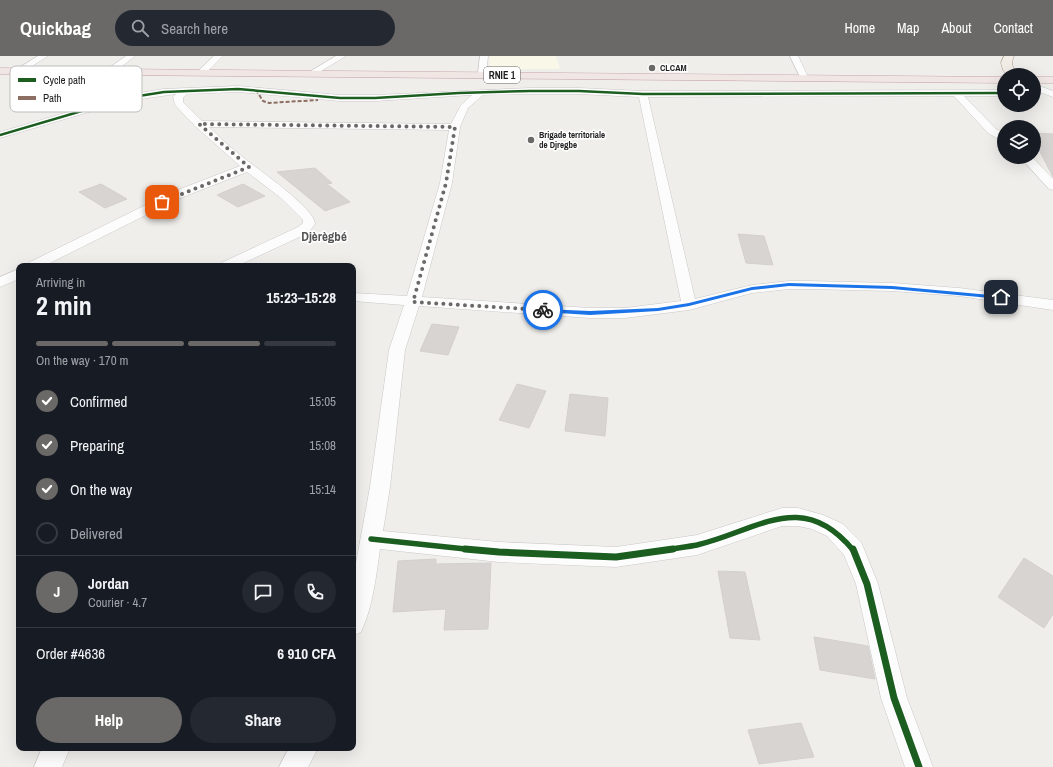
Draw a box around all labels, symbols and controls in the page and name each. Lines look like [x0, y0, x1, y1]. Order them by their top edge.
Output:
search box [115, 10, 395, 46]
text: Quickbag [20, 15, 91, 41]
icon: search [129, 17, 151, 39]
text: Search here [161, 18, 228, 39]
text: Home [844, 19, 875, 37]
text: Map [897, 19, 919, 37]
text: About [941, 19, 971, 37]
text: Contact [993, 19, 1033, 37]
place label: CLCAM [660, 62, 687, 74]
marker: CLCAM [647, 63, 657, 73]
legend [10, 66, 142, 112]
road number: RNIE 1 [484, 67, 520, 83]
map controls [997, 68, 1041, 164]
button: locate [997, 68, 1041, 112]
text: Cycle path [43, 73, 86, 87]
text: Path [43, 91, 62, 105]
button: layers [997, 120, 1041, 164]
place label: Brigade territoriale de Djregbe [539, 129, 605, 151]
marker: Brigade territoriale de Djregbe [526, 135, 536, 145]
pin [145, 185, 179, 219]
icon: bag [151, 191, 173, 213]
district label: Djèrègbé [301, 228, 347, 245]
text: Arriving in [36, 274, 85, 291]
pin [984, 280, 1018, 314]
icon: home [990, 286, 1012, 308]
text: 15:23–15:28 [266, 287, 336, 308]
text: 2 min [36, 288, 92, 323]
courier [523, 290, 563, 330]
icon: bike [532, 299, 554, 321]
text: On the way · 170 m [36, 352, 128, 369]
icon: check [36, 390, 58, 412]
text: Confirmed [70, 391, 127, 412]
text: 15:05 [309, 393, 336, 410]
icon: check [36, 434, 58, 456]
text: Preparing [70, 435, 124, 456]
text: 15:08 [309, 437, 336, 454]
icon: check [36, 478, 58, 500]
text: On the way [70, 479, 132, 500]
text: 15:14 [309, 481, 336, 498]
text: Delivered [70, 523, 123, 544]
button: chat [242, 571, 284, 613]
button: phone [294, 571, 336, 613]
text: Jordan [88, 573, 129, 594]
text: J [54, 581, 60, 602]
text: Courier · 4.7 [88, 594, 147, 611]
text: Order #4636 [36, 643, 105, 664]
text: 6 910 CFA [277, 643, 336, 664]
button: Help [36, 697, 182, 743]
button: Share [190, 697, 336, 743]

